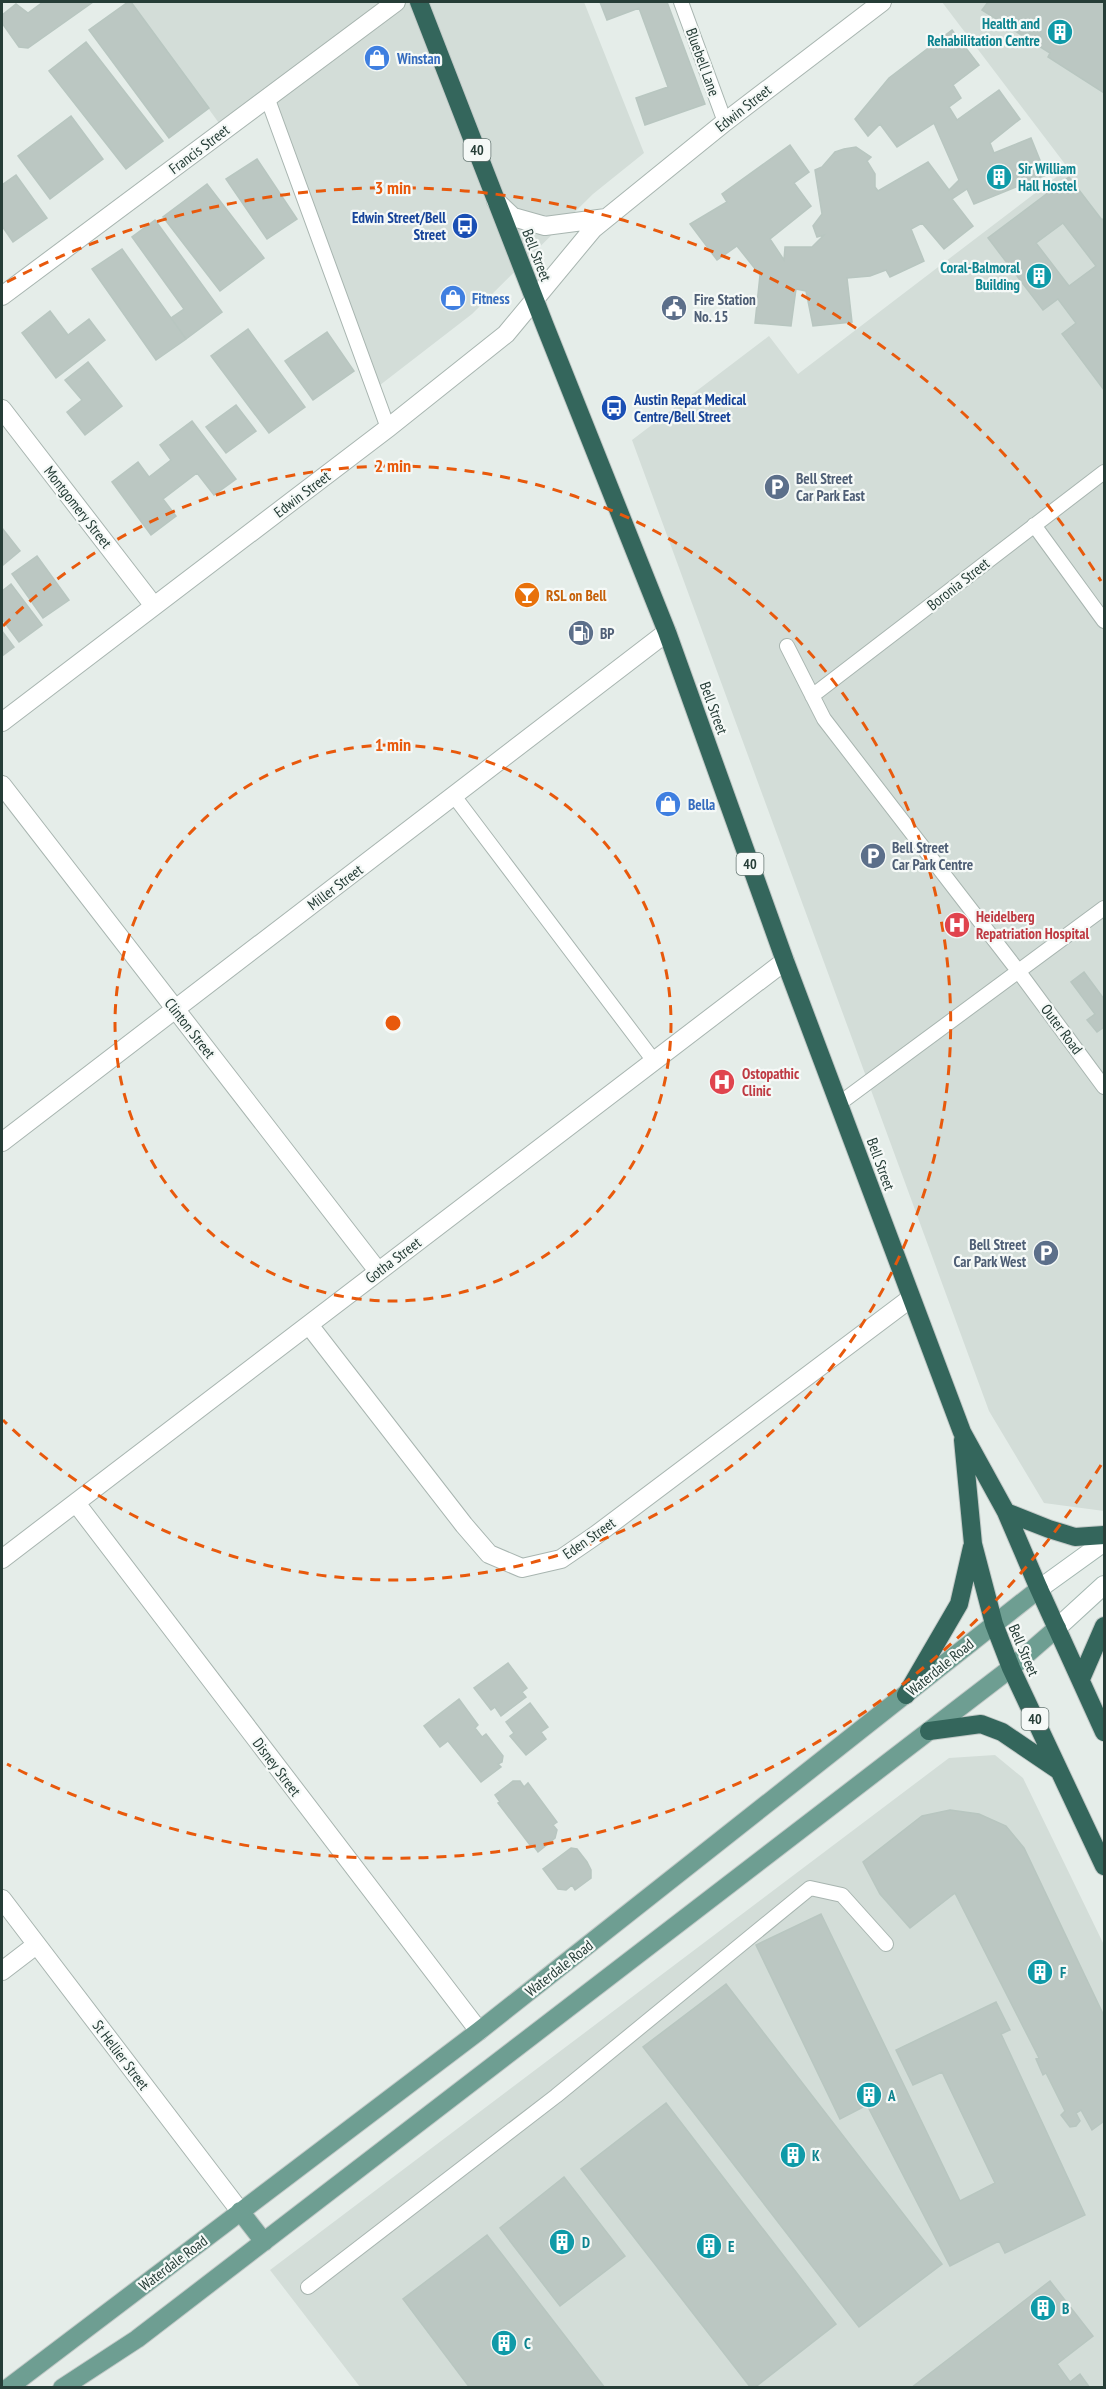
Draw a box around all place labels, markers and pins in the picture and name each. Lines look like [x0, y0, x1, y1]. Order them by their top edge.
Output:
place label: Health and Rehabilitation Centre [927, 14, 1040, 50]
building icon: Health and Rehabilitation Centre [1045, 17, 1075, 47]
shop icon: Winstan [362, 43, 392, 73]
place label: Winstan [396, 49, 441, 68]
place label: Sir William Hall Hostel [1018, 159, 1077, 195]
building icon: Sir William Hall Hostel [984, 162, 1014, 192]
place label: Edwin Street/Bell Street [352, 208, 447, 244]
bus stop icon: Edwin Street/Bell Street [450, 211, 480, 241]
place label: Coral-Balmoral Building [940, 258, 1020, 294]
building icon: Coral-Balmoral Building [1024, 261, 1054, 291]
shop icon: Fitness [438, 283, 468, 313]
place label: Fitness [472, 289, 510, 308]
place label: Fire Station No. 15 [694, 290, 756, 326]
public building icon: Fire Station No. 15 [659, 293, 689, 323]
place label: Austin Repat Medical Centre/Bell Street [633, 390, 747, 426]
bus stop icon: Austin Repat Medical Centre/Bell Street [599, 393, 629, 423]
place label: Bell Street Car Park East [796, 469, 866, 505]
parking icon: Bell Street Car Park East [762, 472, 792, 502]
bar icon: RSL on Bell [512, 580, 542, 610]
place label: RSL on Bell [546, 586, 607, 605]
fuel station icon: BP [566, 618, 596, 648]
place label: BP [600, 624, 615, 643]
shop icon: Bella [653, 789, 683, 819]
place label: Bella [688, 795, 715, 814]
place label: Bell Street Car Park Centre [892, 838, 973, 874]
parking icon: Bell Street Car Park Centre [858, 841, 888, 871]
place label: Heidelberg Repatriation Hospital [976, 907, 1089, 943]
hospital icon: Heidelberg Repatriation Hospital [942, 910, 972, 940]
centre of rings [383, 1013, 403, 1033]
place label: Ostopathic Clinic [742, 1064, 800, 1100]
hospital icon: Ostopathic Clinic [707, 1067, 737, 1097]
place label: Bell Street Car Park West [954, 1235, 1027, 1271]
parking icon: Bell Street Car Park West [1031, 1238, 1061, 1268]
building icon: F [1025, 1957, 1055, 1987]
place label: F [1060, 1963, 1066, 1982]
building icon: A [854, 2080, 884, 2110]
place label: A [887, 2086, 896, 2105]
building icon: K [778, 2140, 808, 2170]
place label: K [812, 2146, 820, 2165]
building icon: D [547, 2227, 577, 2257]
building icon: E [694, 2231, 724, 2261]
place label: D [582, 2233, 590, 2252]
place label: E [728, 2237, 734, 2256]
building icon: B [1028, 2293, 1058, 2323]
place label: B [1062, 2299, 1069, 2318]
building icon: C [489, 2328, 519, 2358]
place label: C [524, 2334, 531, 2353]

